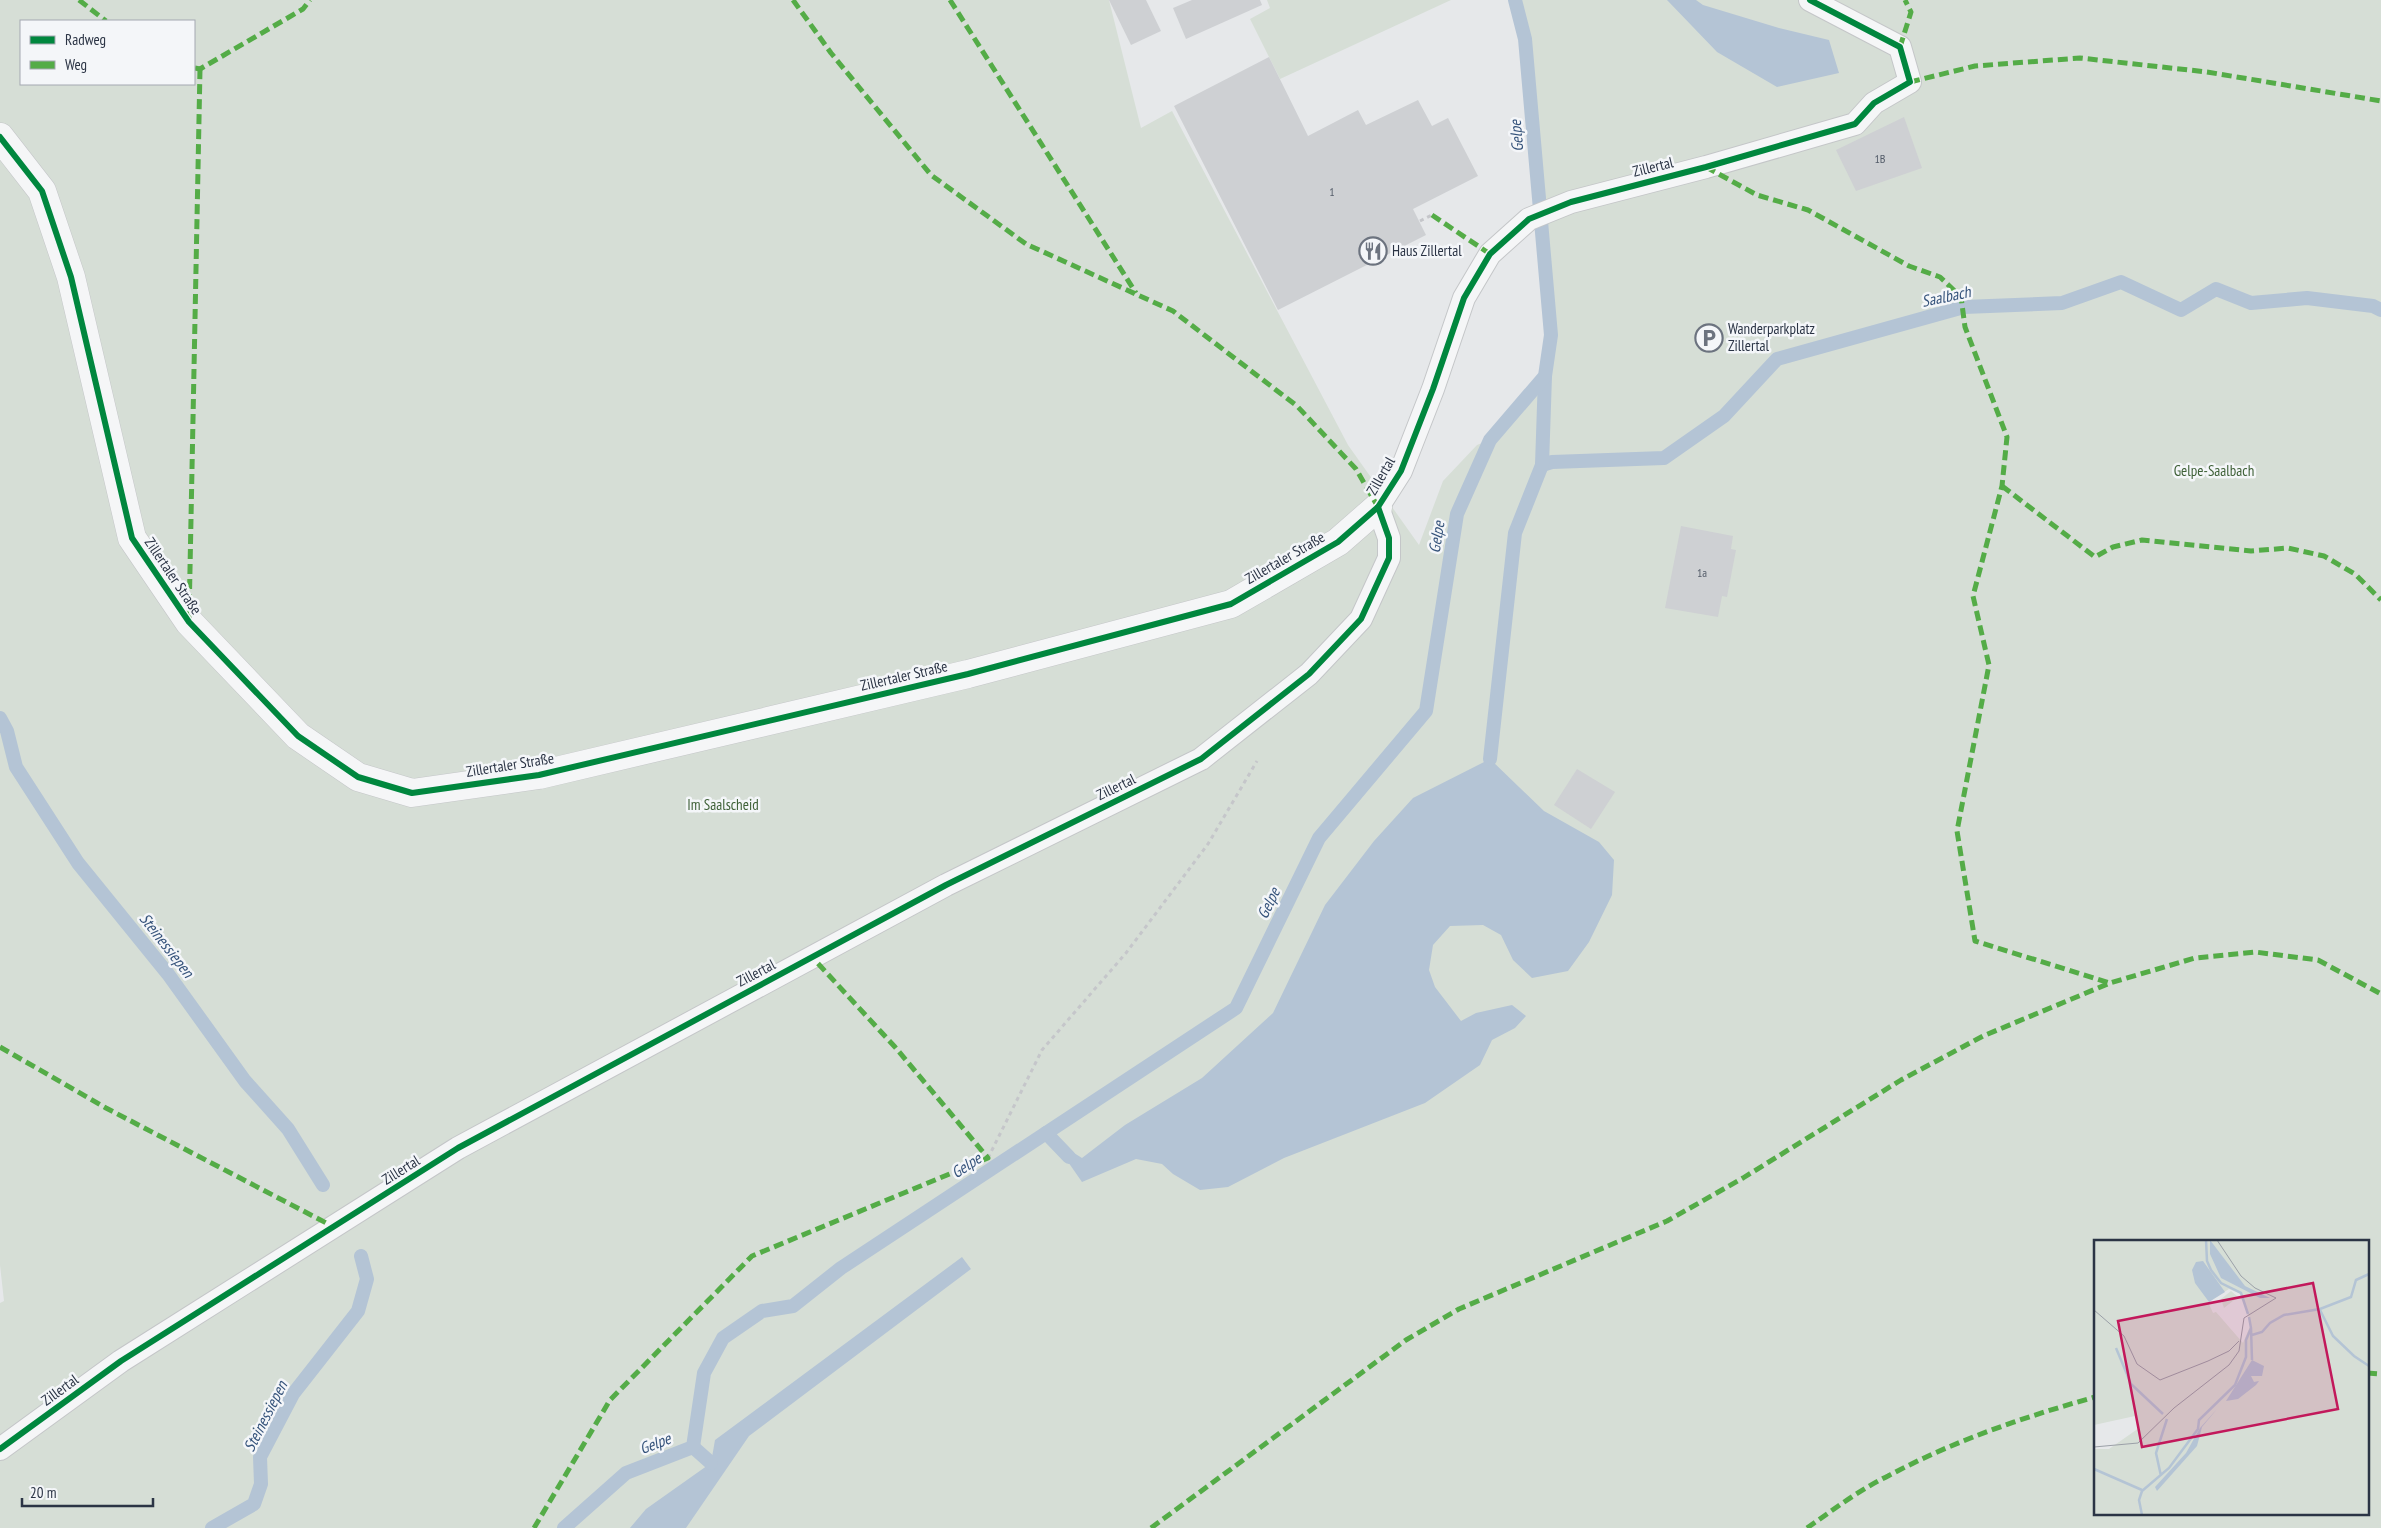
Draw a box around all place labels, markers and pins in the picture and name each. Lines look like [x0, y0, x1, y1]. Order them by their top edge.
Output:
restaurant icon: Haus Zillertal [1358, 236, 1388, 266]
place label: Haus Zillertal [1392, 241, 1462, 260]
place label: Wanderparkplatz Zillertal [1728, 319, 1815, 355]
parking icon: Wanderparkplatz Zillertal [1694, 323, 1724, 353]

